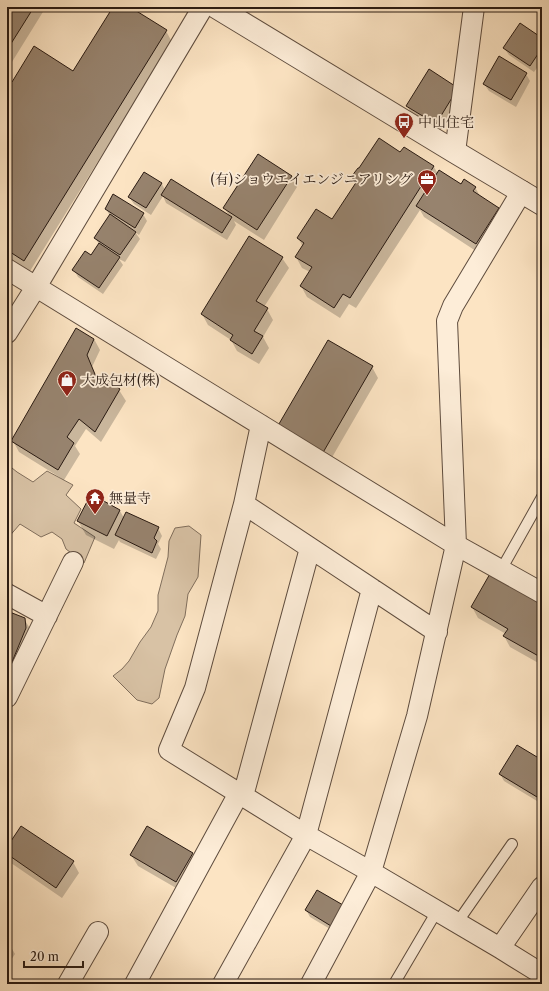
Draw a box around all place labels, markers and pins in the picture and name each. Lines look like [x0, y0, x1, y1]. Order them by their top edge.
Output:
bus stop icon: 中山住宅 [393, 111, 415, 139]
place label: 中山住宅 [418, 113, 474, 131]
office icon: (有)ショウエイエンジニアリング [416, 168, 438, 196]
place label: (有)ショウエイエンジニアリング [211, 170, 413, 188]
shop icon: 大成包材(株) [56, 369, 78, 397]
place label: 大成包材(株) [81, 371, 160, 389]
temple icon: 無量寺 [84, 487, 106, 515]
place label: 無量寺 [109, 489, 151, 507]

